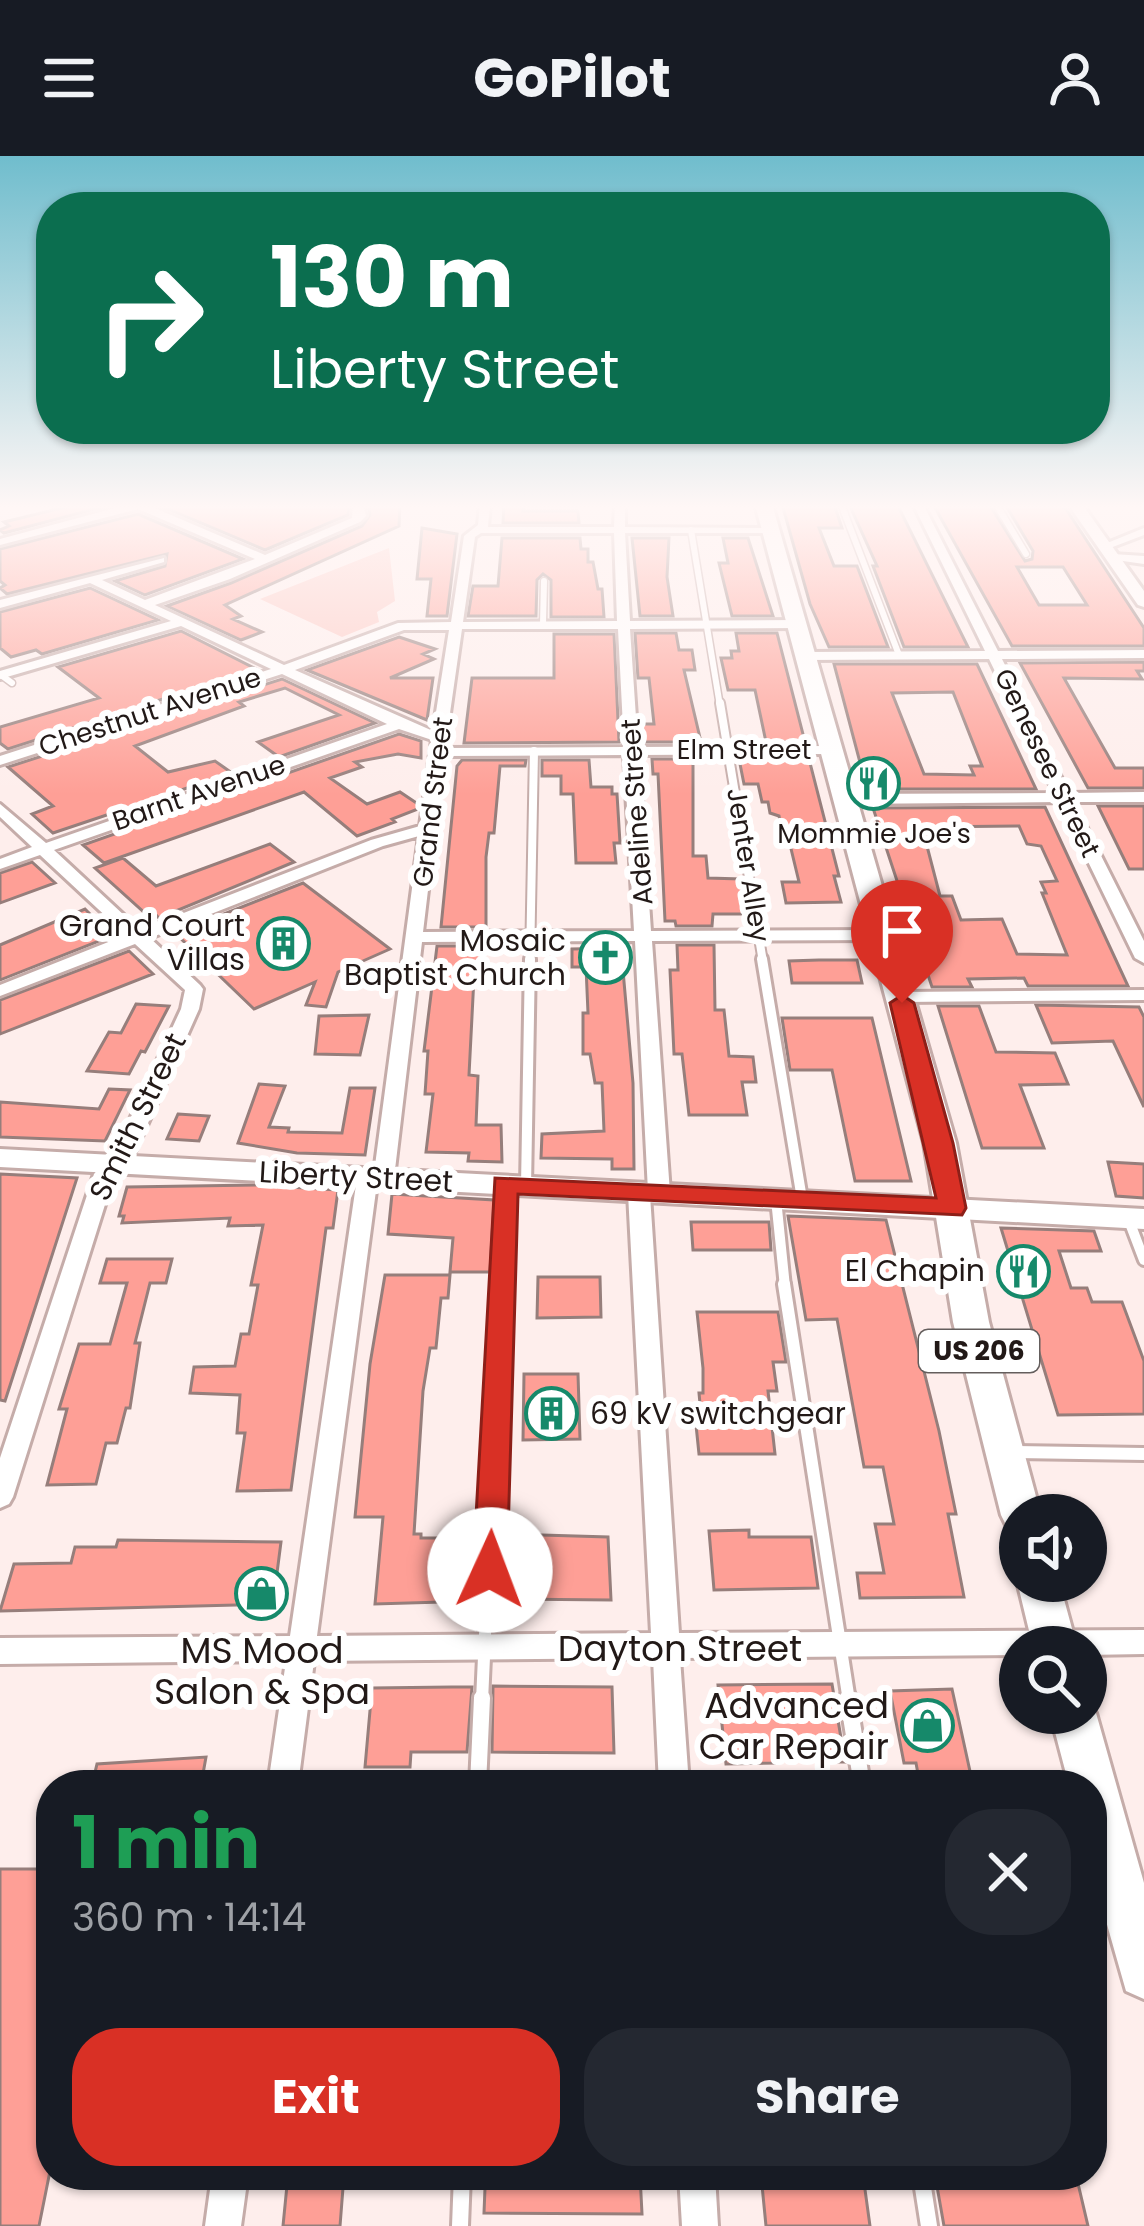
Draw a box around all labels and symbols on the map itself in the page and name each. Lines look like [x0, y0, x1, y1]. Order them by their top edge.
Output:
street label: Chestnut Avenue [34, 658, 266, 765]
street label: Genesee Street [986, 662, 1109, 863]
street label: Grand Street [404, 715, 461, 889]
street label: Adeline Street [612, 718, 661, 906]
street label: Elm Street [677, 731, 811, 768]
street label: Barnt Avenue [107, 746, 290, 839]
restaurant icon: Mommie Joe's [846, 756, 902, 812]
street label: Jenter Alley [718, 785, 779, 945]
place label: Mommie Joe's [777, 815, 971, 852]
pin [851, 880, 953, 1003]
place label: Grand Court Villas [59, 904, 245, 981]
building icon: Grand Court Villas [256, 915, 312, 971]
place label: Mosaic Baptist Church [344, 919, 566, 996]
church icon: Mosaic Baptist Church [577, 930, 633, 986]
street label: Smith Street [78, 1026, 197, 1208]
street label: Liberty Street [258, 1150, 454, 1203]
restaurant icon: El Chapin [996, 1243, 1052, 1299]
place label: El Chapin [845, 1249, 985, 1292]
road number: US 206 [919, 1330, 1039, 1372]
building icon: 69 kV switchgear [523, 1386, 579, 1442]
place label: 69 kV switchgear [590, 1392, 846, 1435]
position arrow [427, 1507, 553, 1633]
shop icon: MS Mood Salon & Spa [234, 1566, 290, 1622]
street label: Dayton Street [558, 1623, 802, 1674]
place label: MS Mood Salon & Spa [154, 1625, 370, 1717]
place label: Advanced Car Repair [699, 1680, 889, 1772]
shop icon: Advanced Car Repair [900, 1698, 956, 1754]

